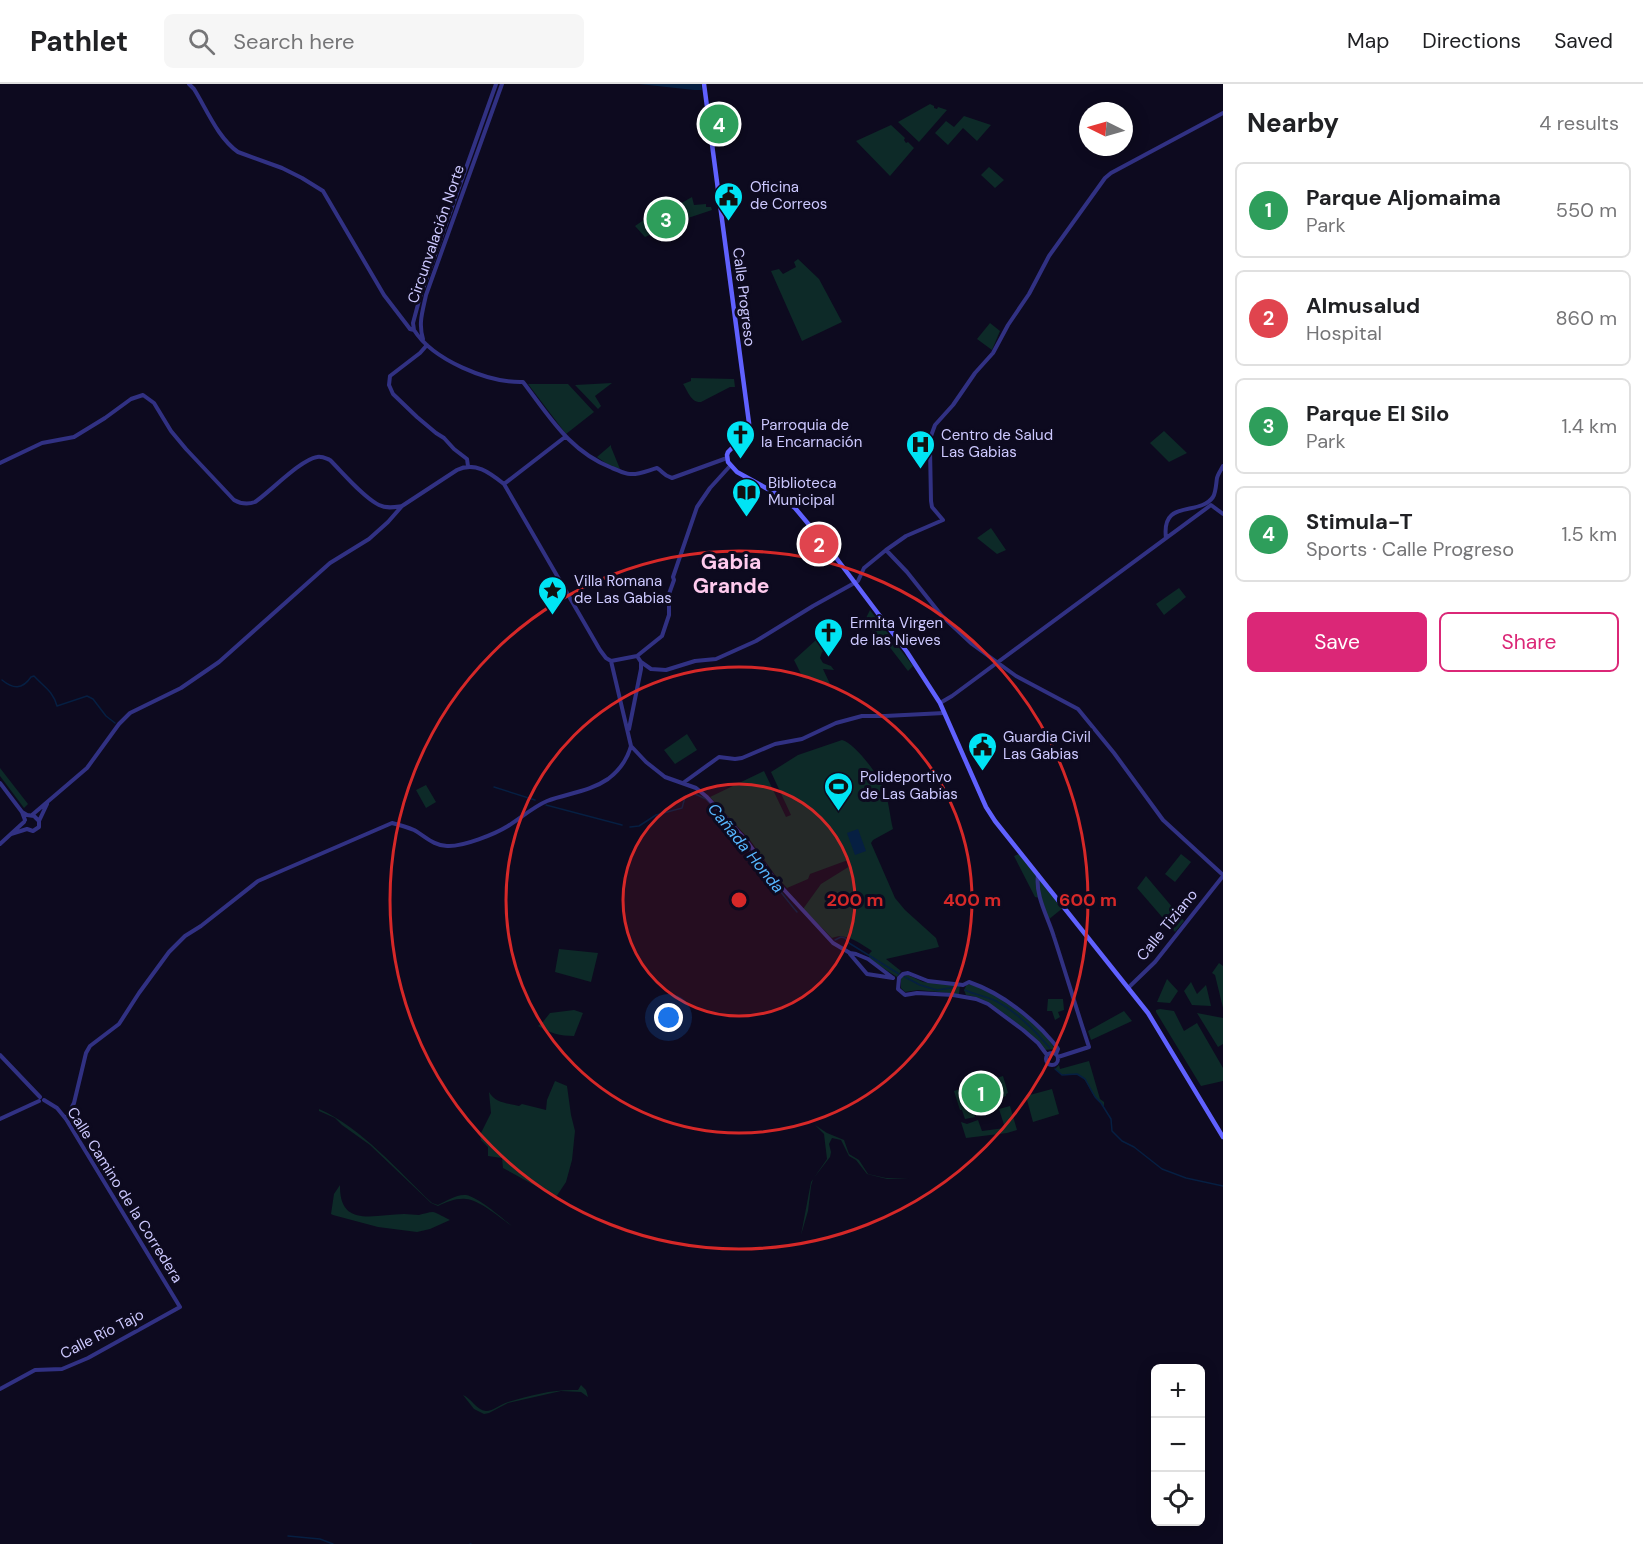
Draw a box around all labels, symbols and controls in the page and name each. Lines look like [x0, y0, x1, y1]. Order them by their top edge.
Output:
search box [164, 14, 584, 68]
text: Pathlet [30, 23, 128, 60]
icon: search [185, 25, 218, 58]
text: Search here [233, 27, 355, 56]
text: Map [1347, 27, 1389, 55]
text: Directions [1422, 27, 1521, 55]
text: Saved [1554, 27, 1613, 55]
pin: 4 [700, 102, 738, 147]
north arrow [1079, 102, 1133, 156]
text: Nearby [1247, 106, 1339, 140]
text: 4 results [1539, 110, 1619, 136]
street label: Circunvalación Norte [403, 162, 469, 306]
place label: Oficina de Correos [750, 177, 827, 214]
public building icon: Oficina de Correos [713, 180, 745, 222]
text: Parque Aljomaima [1306, 183, 1501, 212]
pin: 3 [646, 196, 686, 242]
text: 1 [1265, 197, 1272, 223]
text: 550 m [1556, 197, 1617, 223]
text: Park [1306, 212, 1346, 238]
street label: Calle Progreso [728, 247, 760, 348]
text: Almusalud [1306, 291, 1420, 320]
text: 2 [1263, 305, 1274, 331]
text: 860 m [1555, 305, 1617, 331]
text: Hospital [1306, 320, 1382, 346]
text: Parque El Silo [1306, 399, 1449, 428]
text: 3 [1262, 413, 1275, 439]
text: 1.4 km [1561, 413, 1617, 439]
place label: Parroquia de la Encarnación [761, 415, 862, 452]
church icon: Parroquia de la Encarnación [724, 418, 756, 460]
place label: Centro de Salud Las Gabias [941, 425, 1053, 462]
hospital icon: Centro de Salud Las Gabias [904, 428, 936, 470]
text: Park [1306, 428, 1346, 454]
place label: Biblioteca Municipal [768, 473, 837, 510]
library icon: Biblioteca Municipal [731, 476, 763, 518]
text: Stimula-T [1306, 507, 1413, 536]
text: 4 [1262, 521, 1275, 547]
text: 1.5 km [1561, 521, 1617, 547]
pin: 2 [800, 522, 838, 566]
text: Sports · Calle Progreso [1306, 536, 1514, 562]
district label: Gabia Grande [693, 548, 769, 600]
place label: Villa Romana de Las Gabias [574, 571, 672, 608]
place icon: Villa Romana de Las Gabias [537, 574, 569, 616]
button: Save [1247, 612, 1427, 672]
button: Share [1439, 612, 1619, 672]
place label: Ermita Virgen de las Nieves [850, 613, 943, 650]
church icon: Ermita Virgen de las Nieves [813, 616, 845, 658]
place label: Guardia Civil Las Gabias [1003, 727, 1091, 764]
public building icon: Guardia Civil Las Gabias [966, 730, 998, 772]
place label: Polideportivo de Las Gabias [860, 767, 958, 804]
sports icon: Polideportivo de Las Gabias [823, 770, 855, 812]
water label: Cañada Honda [703, 799, 789, 898]
street label: Calle Tiziano [1132, 885, 1202, 965]
text: 200 m [827, 888, 883, 912]
text: 400 m [943, 888, 1001, 912]
text: 600 m [1059, 888, 1117, 912]
centre of rings [729, 890, 749, 910]
your location [654, 1003, 683, 1032]
pin: 1 [962, 1070, 1000, 1116]
street label: Calle Camino de la Corredera [63, 1103, 187, 1287]
street label: Calle Río Tajo [57, 1304, 147, 1364]
map controls [1151, 1364, 1205, 1526]
button: + [1151, 1364, 1205, 1418]
button: − [1151, 1418, 1205, 1472]
button: locate [1151, 1472, 1205, 1526]

